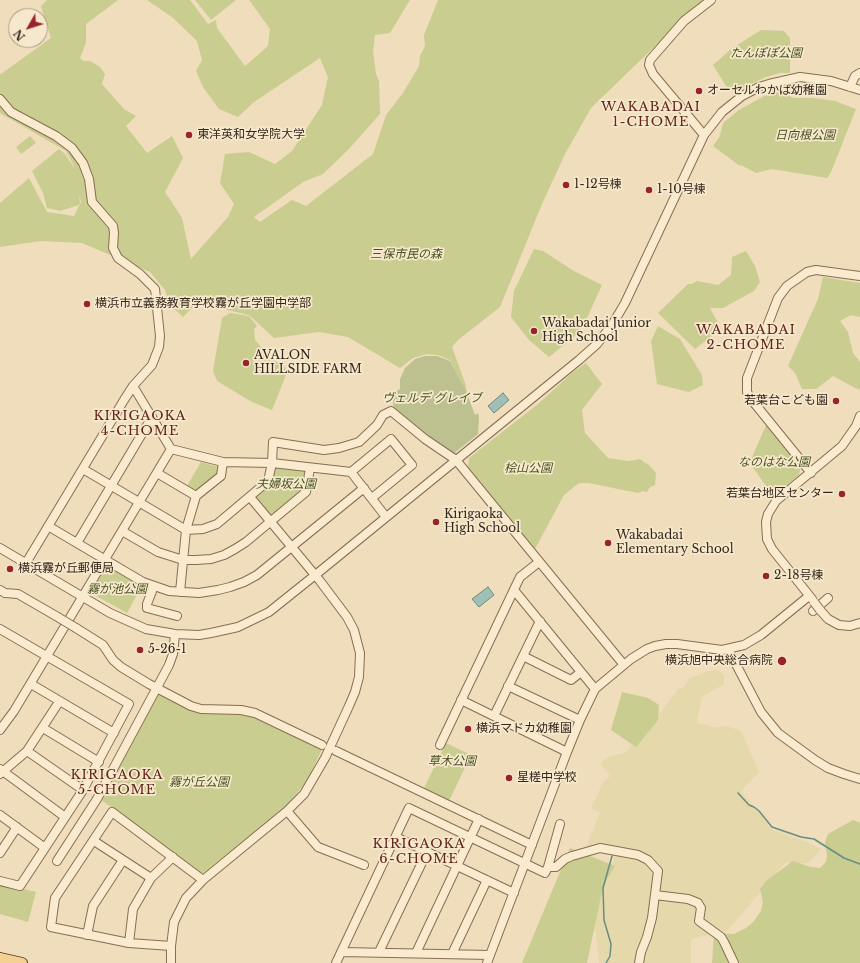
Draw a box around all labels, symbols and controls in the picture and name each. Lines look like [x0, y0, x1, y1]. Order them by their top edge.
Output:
north arrow [8, 8, 48, 48]
text: N [11, 26, 28, 43]
park label: たんぽぽ公園 [730, 47, 802, 61]
place label: オーセルわかば幼稚園 [707, 84, 827, 98]
marker: オーセルわかば幼稚園 [694, 86, 704, 96]
district label: WAKABADAI 1-CHOME [601, 99, 701, 130]
place label: 東洋英和女学院大学 [197, 128, 305, 142]
park label: 日向根公園 [775, 129, 835, 143]
marker: 東洋英和女学院大学 [184, 130, 194, 140]
place label: 1-12号棟 [574, 178, 622, 192]
marker: 1-12号棟 [561, 180, 571, 190]
place label: 1-10号棟 [657, 183, 706, 197]
marker: 1-10号棟 [644, 185, 654, 195]
park label: 三保市民の森 [370, 248, 442, 262]
place label: 横浜市立義務教育学校霧が丘学園中学部 [95, 297, 311, 311]
marker: 横浜市立義務教育学校霧が丘学園中学部 [82, 299, 92, 309]
place label: Wakabadai Junior High School [542, 317, 651, 345]
district label: WAKABADAI 2-CHOME [696, 322, 796, 353]
marker: Wakabadai Junior High School [529, 326, 539, 336]
place label: AVALON HILLSIDE FARM [254, 349, 362, 377]
marker: AVALON HILLSIDE FARM [241, 358, 251, 368]
park label: ヴェルデ グレイブ [382, 392, 482, 406]
place label: 若葉台こども園 [744, 394, 828, 408]
marker: 若葉台こども園 [831, 396, 841, 406]
district label: KIRIGAOKA 4-CHOME [93, 408, 187, 439]
park label: なのはな公園 [738, 456, 810, 470]
park label: 桧山公園 [504, 462, 552, 476]
park label: 夫婦坂公園 [256, 478, 316, 492]
place label: 若葉台地区センター [726, 487, 834, 501]
marker: 若葉台地区センター [837, 489, 847, 499]
place label: Kirigaoka High School [444, 508, 520, 536]
marker: Kirigaoka High School [431, 517, 441, 527]
place label: Wakabadai Elementary School [616, 529, 734, 557]
marker: Wakabadai Elementary School [603, 538, 613, 548]
place label: 横浜霧が丘郵便局 [18, 562, 114, 576]
marker: 横浜霧が丘郵便局 [5, 564, 15, 574]
place label: 2-18号棟 [774, 569, 824, 583]
marker: 2-18号棟 [761, 571, 771, 581]
park label: 霧が池公園 [87, 583, 147, 597]
place label: 5-26-1 [148, 643, 186, 657]
marker: 5-26-1 [135, 645, 145, 655]
place label: 横浜旭中央総合病院 [665, 654, 773, 668]
marker: 横浜旭中央総合病院 [776, 655, 788, 667]
place label: 横浜マドカ幼稚園 [476, 722, 572, 736]
marker: 横浜マドカ幼稚園 [463, 724, 473, 734]
park label: 草木公園 [428, 755, 476, 769]
district label: KIRIGAOKA 5-CHOME [70, 767, 164, 798]
place label: 星槎中学校 [517, 771, 577, 785]
marker: 星槎中学校 [504, 773, 514, 783]
park label: 霧が丘公園 [169, 776, 229, 790]
district label: KIRIGAOKA 6-CHOME [372, 836, 466, 867]

